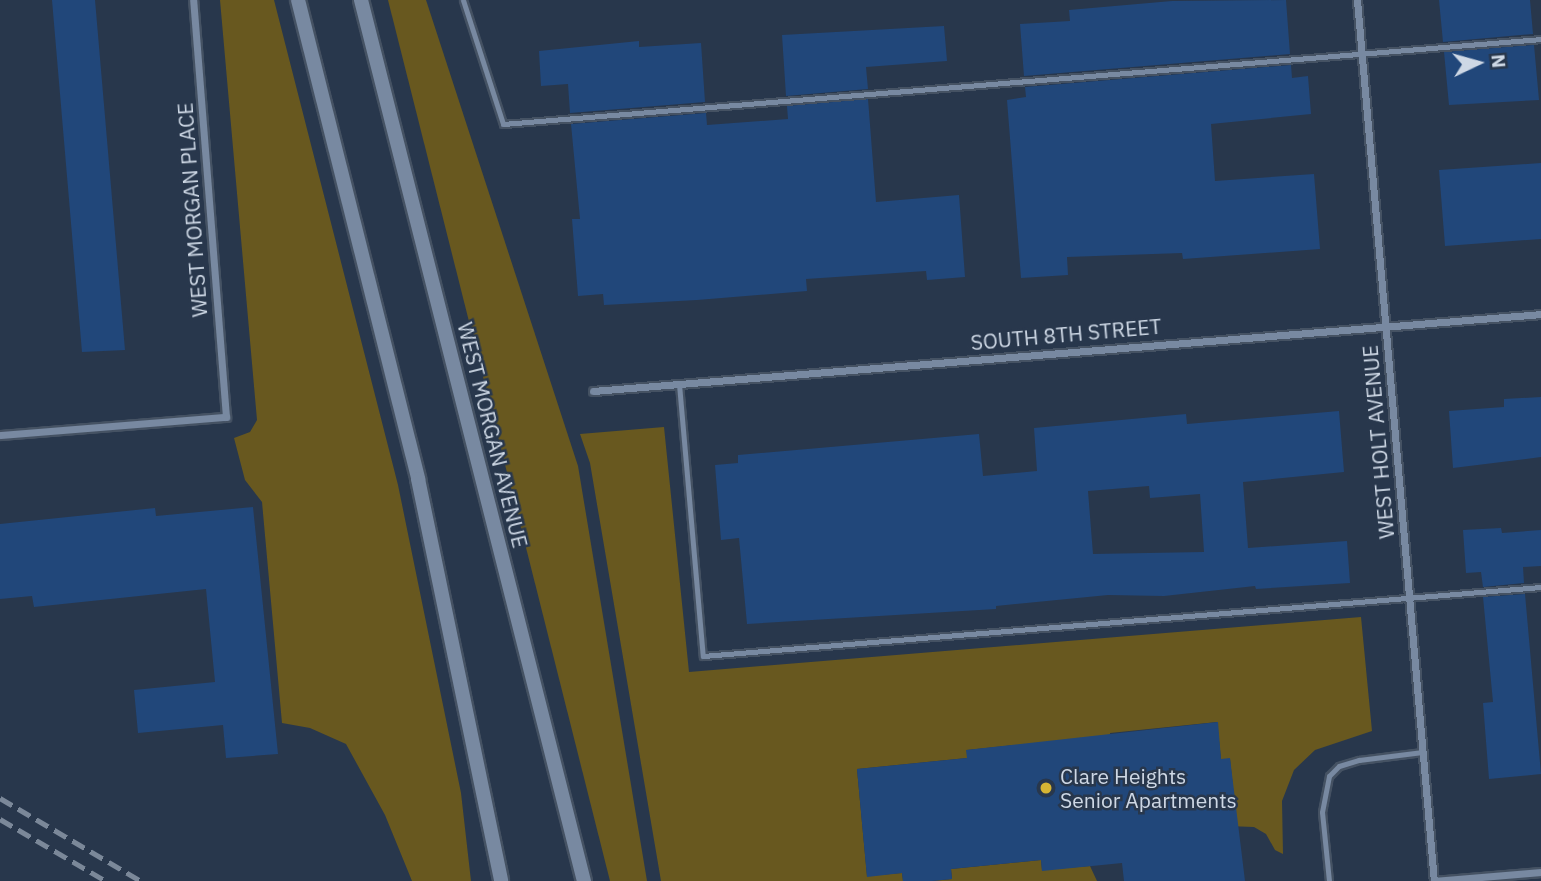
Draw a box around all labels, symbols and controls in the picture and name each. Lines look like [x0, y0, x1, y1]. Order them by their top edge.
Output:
north arrow [1443, 28, 1513, 98]
text: N [1486, 53, 1511, 69]
street label: WEST MORGAN PLACE [172, 102, 212, 318]
street label: SOUTH 8TH STREET [970, 313, 1162, 355]
street label: WEST MORGAN AVENUE [453, 319, 533, 551]
street label: WEST HOLT AVENUE [1357, 344, 1399, 540]
place label: Clare Heights Senior Apartments [1060, 763, 1237, 813]
marker: Clare Heights Senior Apartments [1038, 780, 1054, 796]

